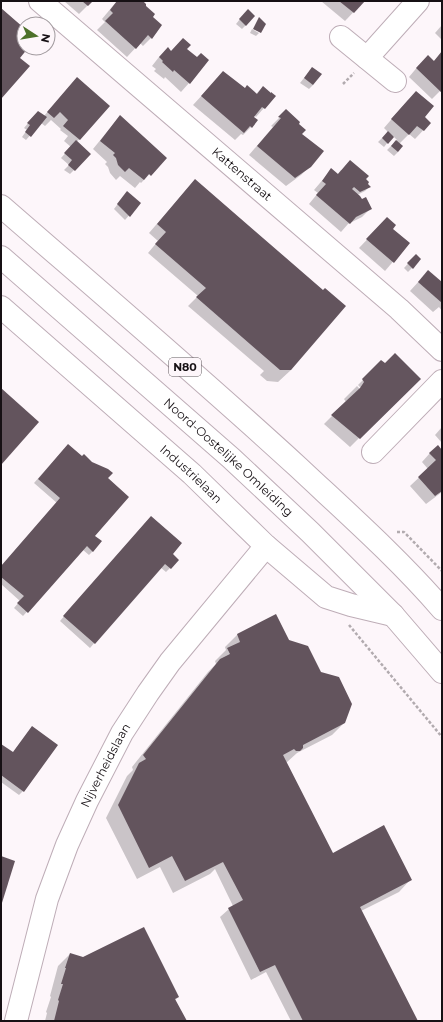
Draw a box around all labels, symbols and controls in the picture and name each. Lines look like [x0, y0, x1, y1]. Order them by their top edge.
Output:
north arrow [16, 16, 56, 56]
text: N [38, 32, 54, 44]
street label: Kattenstraat [209, 144, 275, 204]
road number: N80 [169, 358, 201, 376]
street label: Noord-Oostelijke Omleiding [161, 395, 296, 519]
street label: Industrielaan [157, 441, 226, 506]
street label: Nijverheidslaan [77, 720, 133, 810]

